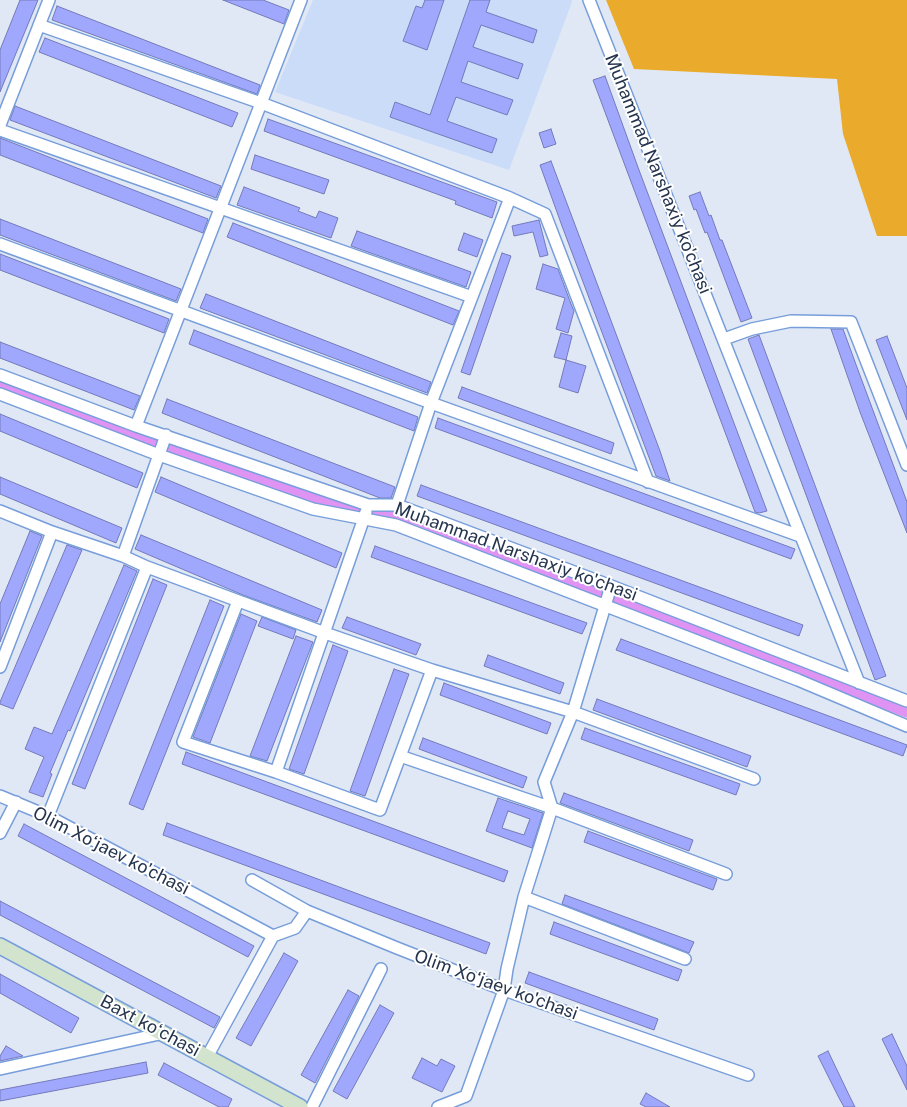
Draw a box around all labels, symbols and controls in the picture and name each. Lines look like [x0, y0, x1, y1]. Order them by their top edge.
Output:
street label: Muhammad Narshaxiy ko'chasi [600, 51, 716, 297]
street label: Muhammad Narshaxiy ko'chasi [392, 498, 640, 606]
street label: Olim Xoʻjaev ko'chasi [29, 802, 193, 900]
street label: Olim Xoʻjaev ko'chasi [411, 945, 581, 1025]
street label: Baxt koʻchasi [96, 991, 204, 1061]

